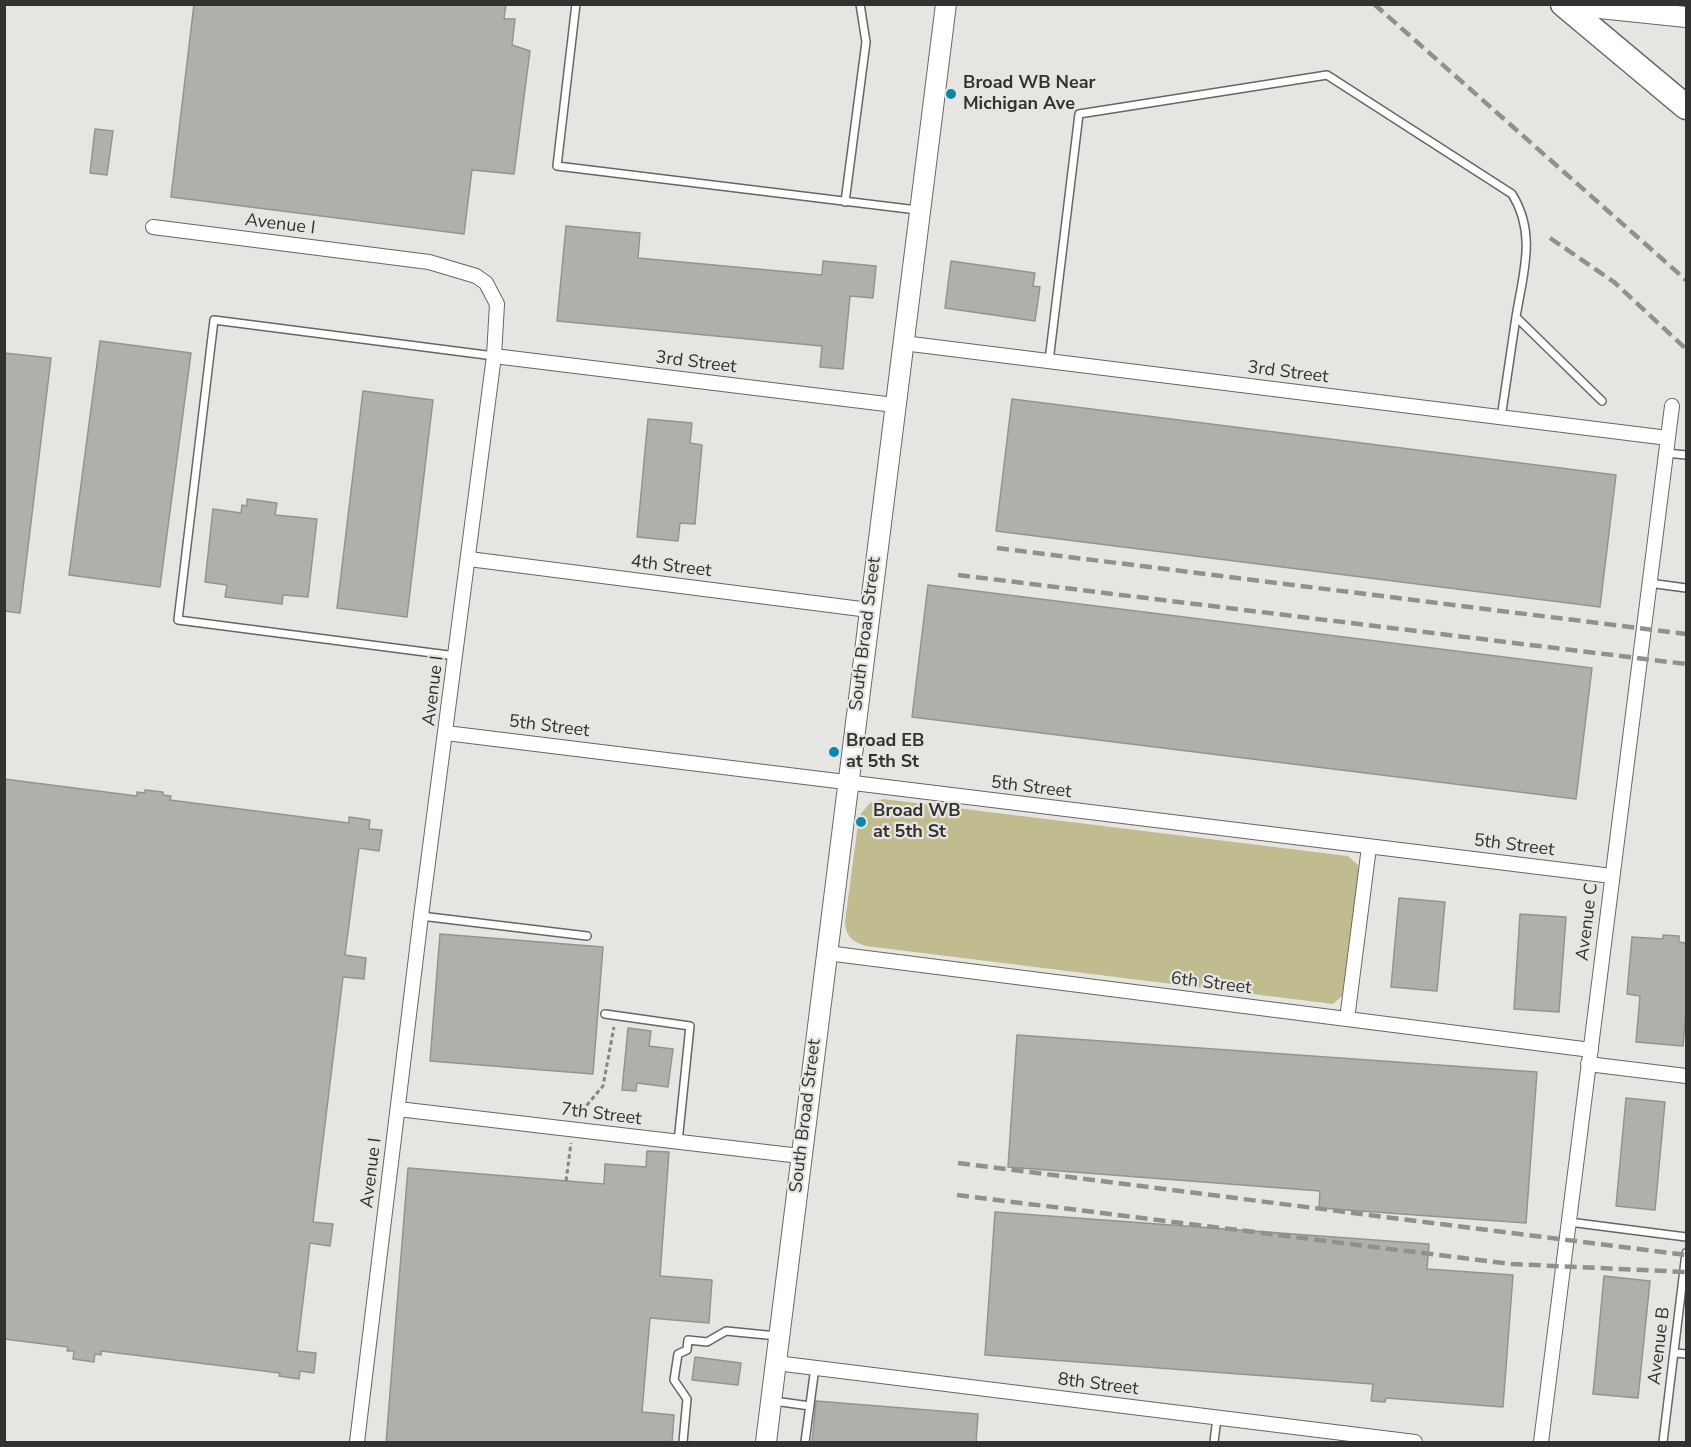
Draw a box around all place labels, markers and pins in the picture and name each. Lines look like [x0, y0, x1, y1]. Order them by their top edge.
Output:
place label: Broad WB Near Michigan Ave [963, 73, 1096, 116]
marker: Broad WB Near Michigan Ave [944, 87, 958, 101]
place label: Broad EB at 5th St [846, 731, 924, 774]
marker: Broad EB at 5th St [827, 745, 841, 759]
place label: Broad WB at 5th St [873, 801, 961, 844]
marker: Broad WB at 5th St [854, 815, 868, 829]

